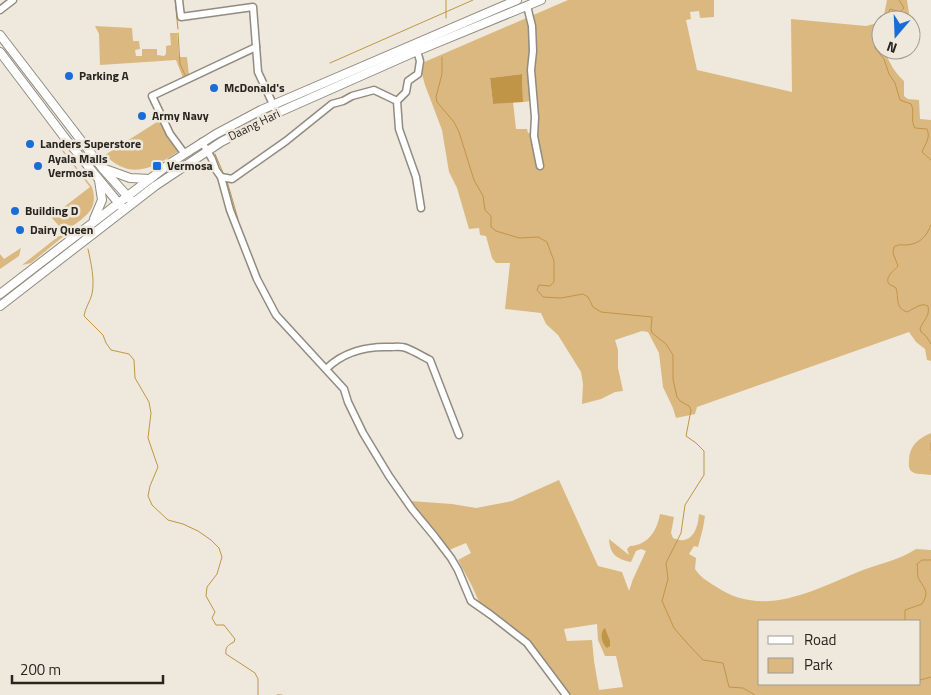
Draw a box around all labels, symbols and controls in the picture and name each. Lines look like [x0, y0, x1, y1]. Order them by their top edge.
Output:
north arrow [871, 10, 921, 60]
text: N [884, 36, 900, 59]
place label: Parking A [79, 66, 130, 85]
marker: Parking A [63, 70, 75, 82]
place label: McDonald's [224, 78, 285, 97]
marker: McDonald's [208, 82, 220, 94]
street label: Daang Hari [224, 104, 283, 145]
place label: Army Navy [152, 106, 209, 125]
marker: Army Navy [136, 110, 148, 122]
place label: Landers Superstore [40, 134, 141, 153]
marker: Landers Superstore [24, 138, 36, 150]
place label: Ayala Malls Vermosa [48, 149, 108, 182]
place label: Vermosa [167, 156, 213, 175]
marker: Ayala Malls Vermosa [32, 160, 44, 172]
marker: Vermosa [151, 160, 163, 172]
place label: Building D [25, 201, 79, 220]
marker: Building D [9, 205, 21, 217]
place label: Dairy Queen [30, 220, 93, 239]
marker: Dairy Queen [14, 224, 26, 236]
legend [758, 620, 921, 685]
text: Road [804, 628, 836, 651]
scale bar [12, 652, 164, 684]
text: Park [804, 653, 833, 676]
text: 200 m [20, 658, 61, 681]

